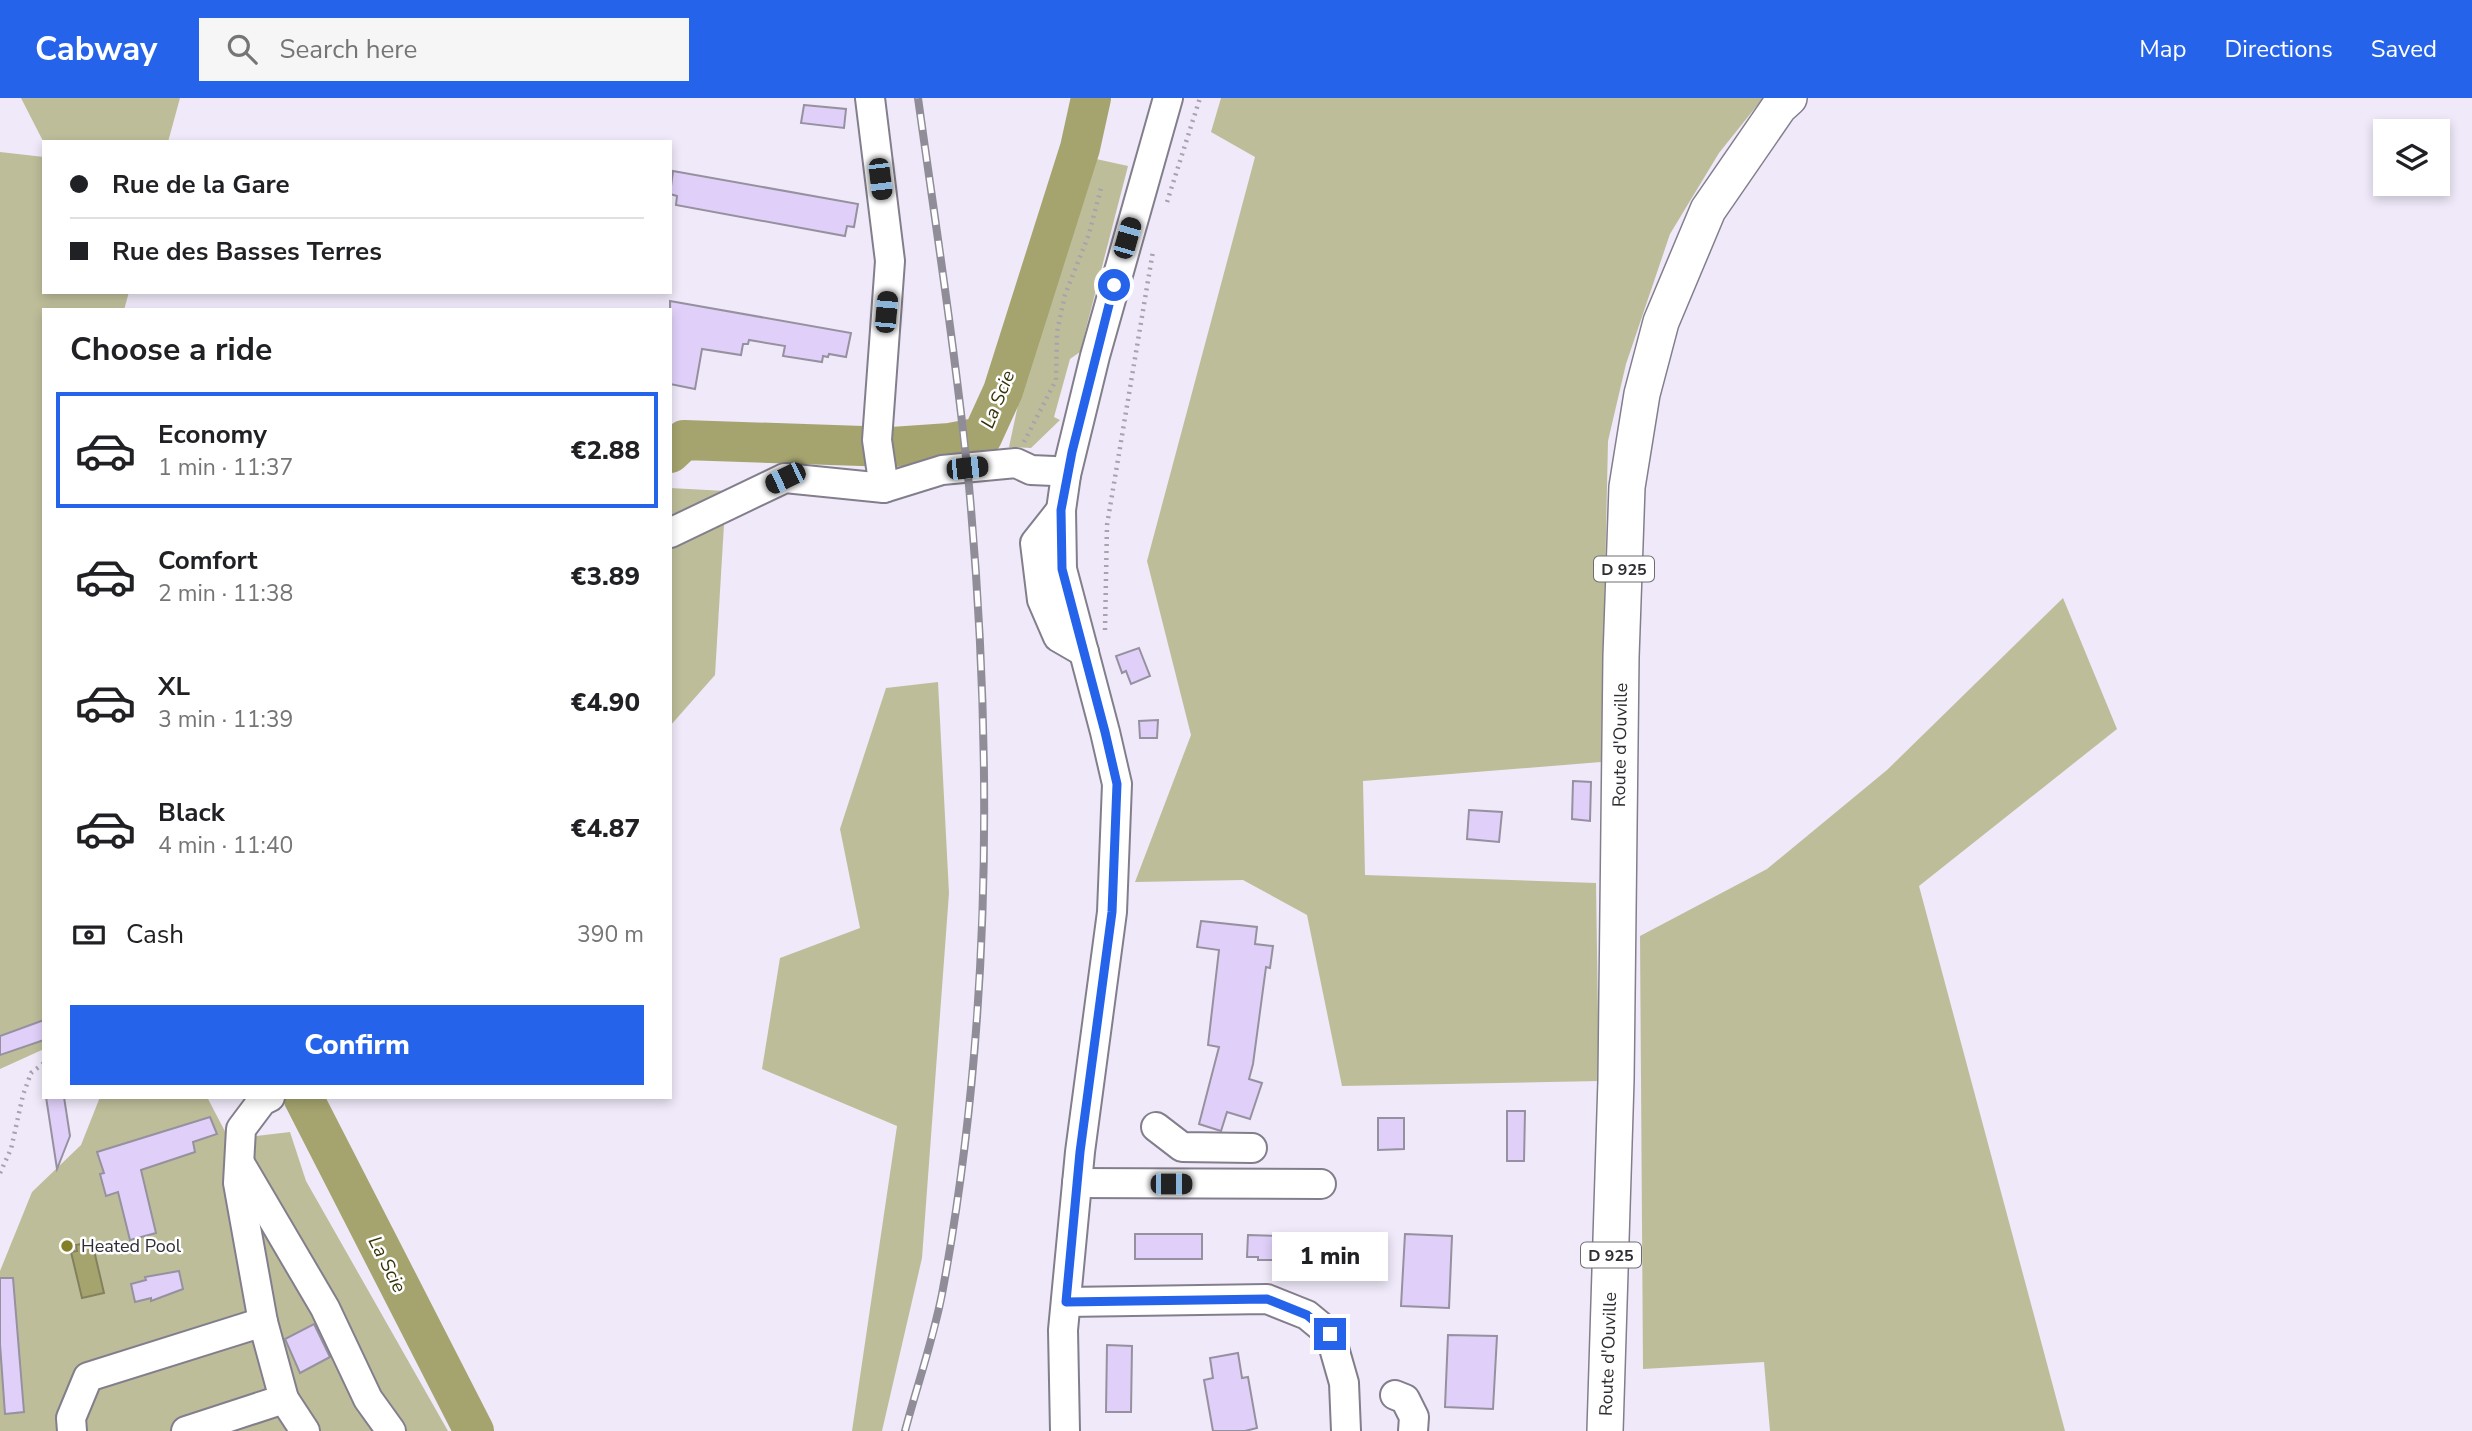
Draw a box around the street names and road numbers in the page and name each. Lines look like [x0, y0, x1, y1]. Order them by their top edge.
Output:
road number: D 925 [1594, 556, 1654, 582]
street label: Route d'Ouville [1607, 683, 1633, 807]
road number: D 925 [1581, 1242, 1641, 1268]
street label: Route d'Ouville [1594, 1291, 1622, 1417]

